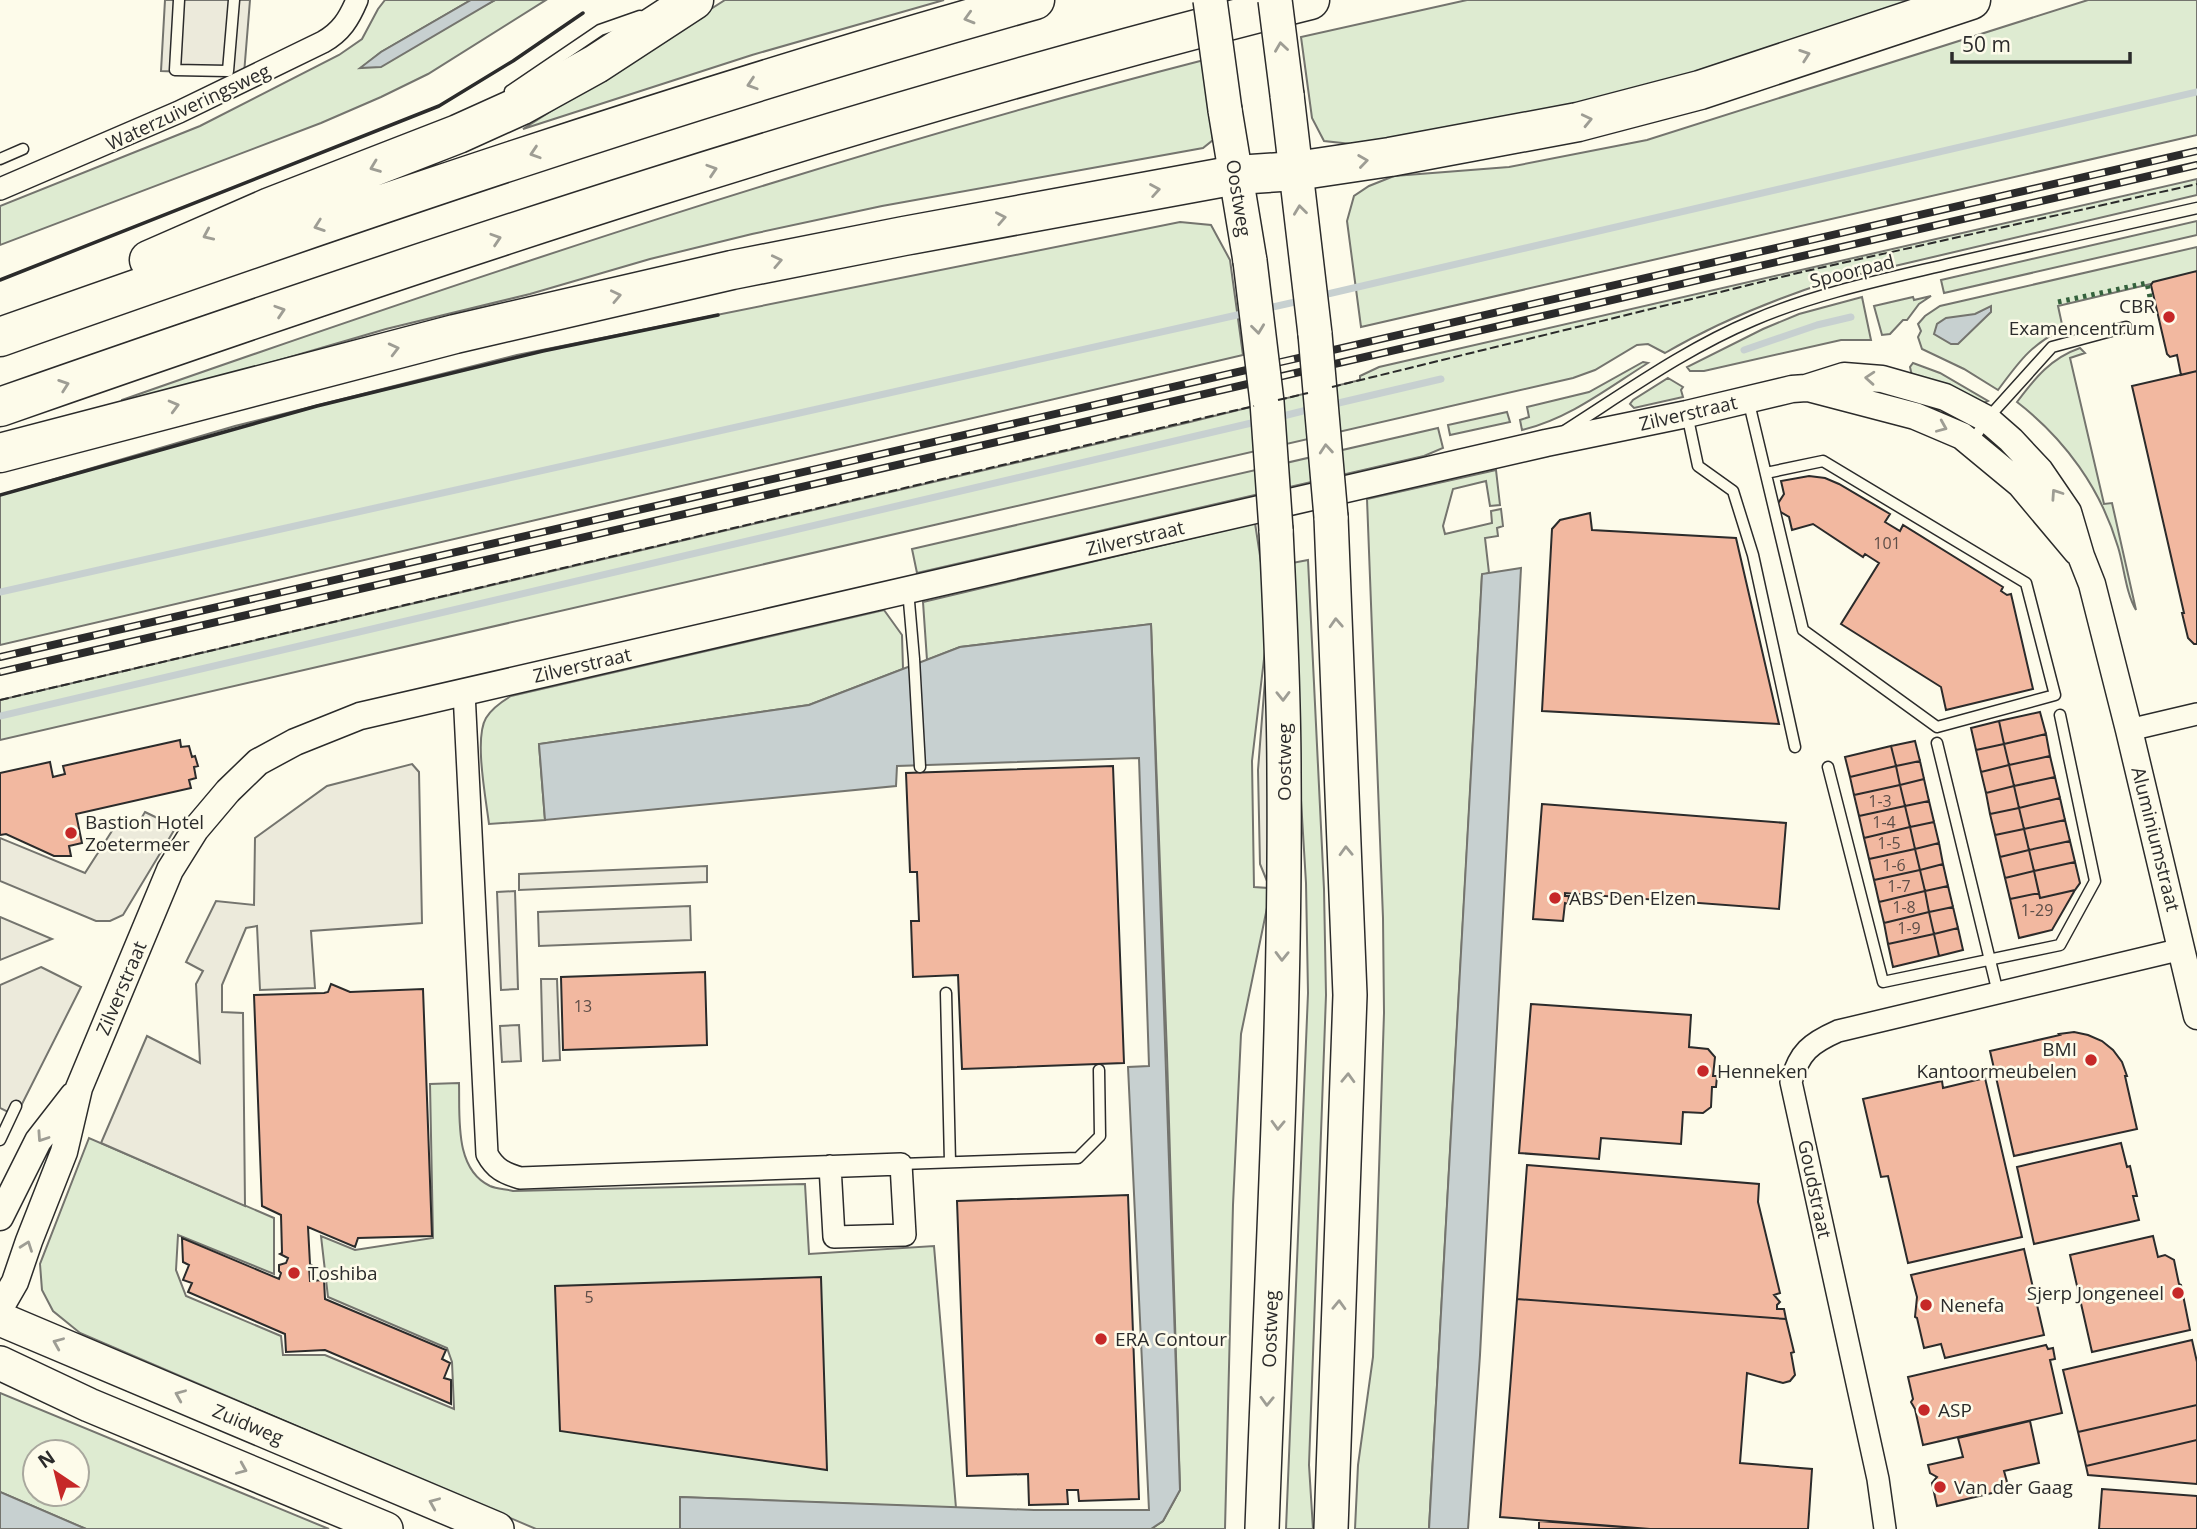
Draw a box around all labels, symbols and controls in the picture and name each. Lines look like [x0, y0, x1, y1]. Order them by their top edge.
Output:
one-way arrow [964, 10, 976, 25]
scale bar [1952, 21, 2130, 65]
text: 50 m [1962, 30, 2011, 58]
one-way arrow [1274, 41, 1289, 53]
one-way arrow [1799, 49, 1811, 63]
street label: Waterzuiveringsweg [102, 58, 274, 156]
one-way arrow [746, 76, 758, 90]
one-way arrow [1581, 114, 1593, 129]
one-way arrow [529, 145, 541, 160]
one-way arrow [1358, 154, 1369, 169]
street label: Oostweg [1220, 158, 1258, 238]
one-way arrow [370, 159, 382, 173]
one-way arrow [706, 164, 718, 179]
one-way arrow [1149, 183, 1161, 198]
one-way arrow [1293, 204, 1308, 216]
one-way arrow [995, 211, 1007, 226]
one-way arrow [314, 218, 326, 232]
one-way arrow [202, 227, 215, 241]
one-way arrow [489, 233, 501, 248]
street label: Spoorpad [1807, 248, 1897, 294]
one-way arrow [771, 254, 783, 269]
one-way arrow [610, 290, 622, 304]
place label: CBR Examencentrum [2009, 293, 2155, 341]
one-way arrow [273, 305, 285, 319]
marker: CBR Examencentrum [2161, 309, 2177, 325]
one-way arrow [1251, 323, 1266, 335]
one-way arrow [388, 343, 400, 357]
one-way arrow [1864, 371, 1875, 386]
one-way arrow [58, 379, 70, 393]
street label: Zilverstraat [1636, 389, 1740, 437]
one-way arrow [168, 400, 180, 414]
one-way arrow [1936, 419, 1948, 433]
one-way arrow [1319, 443, 1334, 454]
one-way arrow [2052, 489, 2064, 502]
street label: Zilverstraat [1083, 514, 1187, 562]
house number: 101 [1873, 532, 1901, 554]
one-way arrow [1329, 618, 1344, 629]
street label: Zilverstraat [530, 641, 634, 689]
one-way arrow [1275, 691, 1291, 702]
street label: Oostweg [1271, 723, 1297, 801]
street label: Aluminiumstraat [2125, 764, 2187, 914]
house number: 1-3 [1868, 790, 1892, 812]
place label: Bastion Hotel Zoetermeer [85, 809, 204, 857]
house number: 1-4 [1872, 811, 1896, 833]
marker: Bastion Hotel Zoetermeer [63, 825, 79, 841]
house number: 1-5 [1877, 832, 1901, 854]
one-way arrow [1338, 845, 1353, 856]
house number: 1-6 [1882, 854, 1906, 876]
house number: 1-7 [1887, 875, 1911, 897]
place label: ABS Den Elzen [1569, 885, 1696, 911]
marker: ABS Den Elzen [1547, 890, 1563, 906]
house number: 1-8 [1892, 896, 1916, 918]
house number: 1-29 [2021, 899, 2053, 921]
house number: 1-9 [1897, 917, 1921, 939]
street label: Zilverstraat [90, 937, 153, 1039]
one-way arrow [1274, 951, 1290, 961]
house number: 13 [574, 995, 592, 1017]
place label: BMI Kantoormeubelen [1916, 1036, 2077, 1084]
marker: BMI Kantoormeubelen [2083, 1052, 2099, 1068]
place label: Henneken [1717, 1058, 1808, 1084]
marker: Henneken [1695, 1063, 1711, 1079]
one-way arrow [1341, 1072, 1356, 1083]
one-way arrow [1270, 1120, 1285, 1131]
one-way arrow [38, 1129, 50, 1142]
street label: Goudstraat [1792, 1137, 1838, 1241]
one-way arrow [19, 1240, 33, 1252]
place label: Toshiba [308, 1260, 378, 1286]
marker: Toshiba [286, 1265, 302, 1281]
place label: Sjerp Jongeneel [2027, 1280, 2164, 1306]
marker: Sjerp Jongeneel [2170, 1285, 2186, 1301]
house number: 5 [584, 1286, 594, 1308]
street label: Oostweg [1256, 1290, 1284, 1368]
place label: Nenefa [1940, 1292, 2004, 1318]
marker: Nenefa [1918, 1297, 1934, 1313]
one-way arrow [1332, 1300, 1347, 1311]
place label: ERA Contour [1115, 1326, 1227, 1352]
marker: ERA Contour [1093, 1331, 1109, 1347]
one-way arrow [53, 1338, 65, 1352]
one-way arrow [174, 1389, 187, 1403]
one-way arrow [1260, 1396, 1275, 1407]
street label: Zuidweg [209, 1397, 287, 1451]
place label: ASP [1938, 1397, 1972, 1423]
marker: ASP [1916, 1402, 1932, 1418]
north arrow [21, 1438, 91, 1508]
text: N [32, 1444, 60, 1474]
one-way arrow [235, 1460, 247, 1474]
place label: Van der Gaag [1954, 1474, 2073, 1500]
marker: Van der Gaag [1932, 1479, 1948, 1495]
one-way arrow [429, 1498, 441, 1512]

